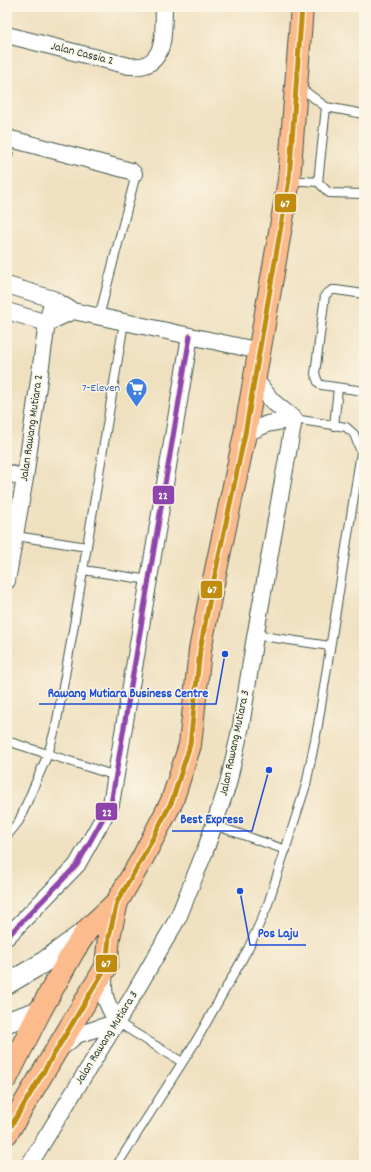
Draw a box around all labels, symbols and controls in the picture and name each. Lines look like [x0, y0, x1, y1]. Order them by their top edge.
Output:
street label: Jalan Cassia 2 [49, 38, 115, 70]
line badge: 67 [274, 193, 297, 213]
text: 67 [280, 197, 291, 213]
street label: Jalan Rawang Mutiara 2 [16, 373, 48, 483]
supermarket icon: 7-Eleven [123, 375, 149, 408]
place label: 7-Eleven [82, 380, 120, 397]
line badge: 22 [152, 485, 175, 505]
text: 22 [158, 489, 168, 505]
line badge: 67 [200, 580, 223, 599]
text: 67 [207, 583, 218, 599]
callout: Rawang Mutiara Business Centre [39, 679, 216, 704]
text: Rawang Mutiara Business Centre [48, 685, 209, 704]
street label: Jalan Rawang Mutiara 3 [215, 689, 255, 797]
line badge: 22 [95, 802, 118, 821]
text: 22 [102, 806, 112, 822]
callout: Best Express [172, 806, 252, 831]
text: Best Express [180, 811, 244, 830]
callout: Pos Laju [250, 920, 306, 945]
text: Pos Laju [258, 925, 299, 944]
line badge: 67 [95, 954, 118, 973]
text: 67 [101, 957, 112, 973]
street label: Jalan Rawang Mutiara 3 [71, 988, 143, 1088]

